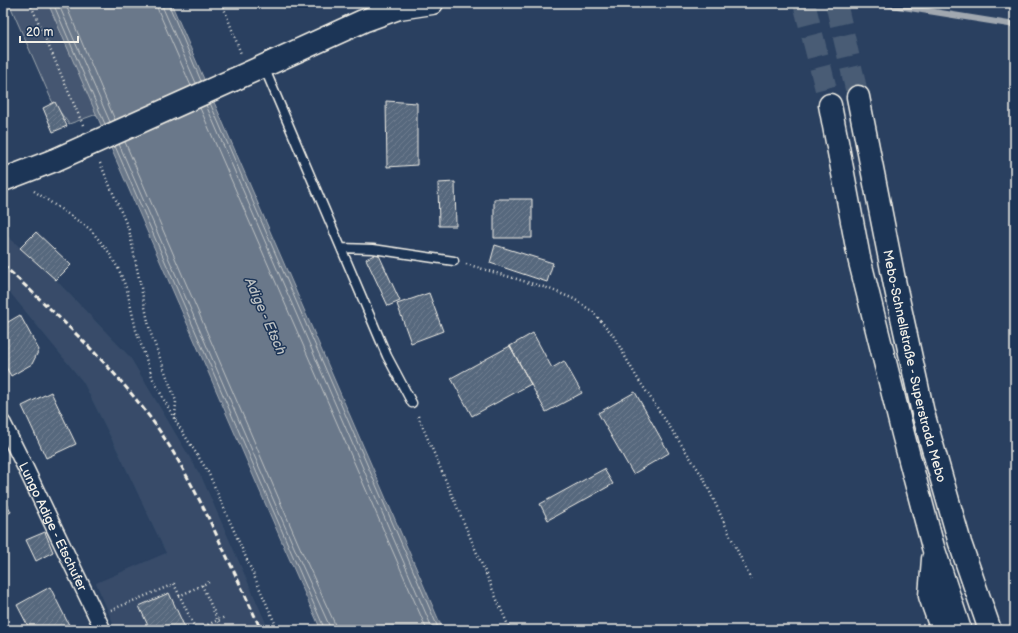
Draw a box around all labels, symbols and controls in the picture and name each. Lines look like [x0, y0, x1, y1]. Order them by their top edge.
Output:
scale bar [20, 18, 78, 44]
text: 20 m [26, 25, 53, 40]
street label: Mebo-Schnellstraße - Superstrada Mebo [879, 249, 949, 484]
water label: Adige - Etsch [241, 274, 290, 358]
street label: Lungo Adige - Etschufer [15, 460, 90, 594]

